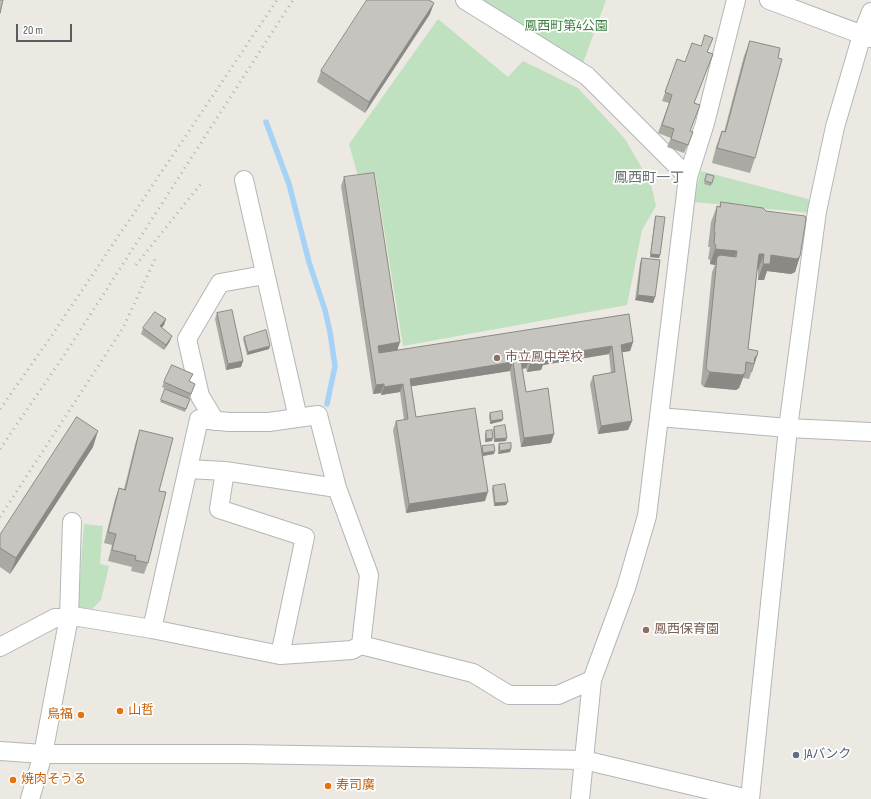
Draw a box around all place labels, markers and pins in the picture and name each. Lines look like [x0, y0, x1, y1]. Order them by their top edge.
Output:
place label: 市立鳳中学校 [505, 350, 583, 366]
marker: 市立鳳中学校 [492, 353, 502, 363]
place label: 鳳西保育園 [654, 622, 719, 638]
marker: 鳳西保育園 [641, 625, 651, 635]
place label: 山哲 [128, 703, 154, 719]
marker: 山哲 [115, 706, 125, 716]
place label: 鳥福 [47, 707, 73, 723]
marker: 鳥福 [76, 710, 86, 720]
place label: JAバンク [804, 747, 851, 763]
marker: JAバンク [791, 750, 801, 760]
place label: 焼肉そうる [21, 772, 86, 788]
marker: 焼肉そうる [8, 775, 18, 785]
place label: 寿司廣 [336, 778, 375, 794]
marker: 寿司廣 [323, 781, 333, 791]

